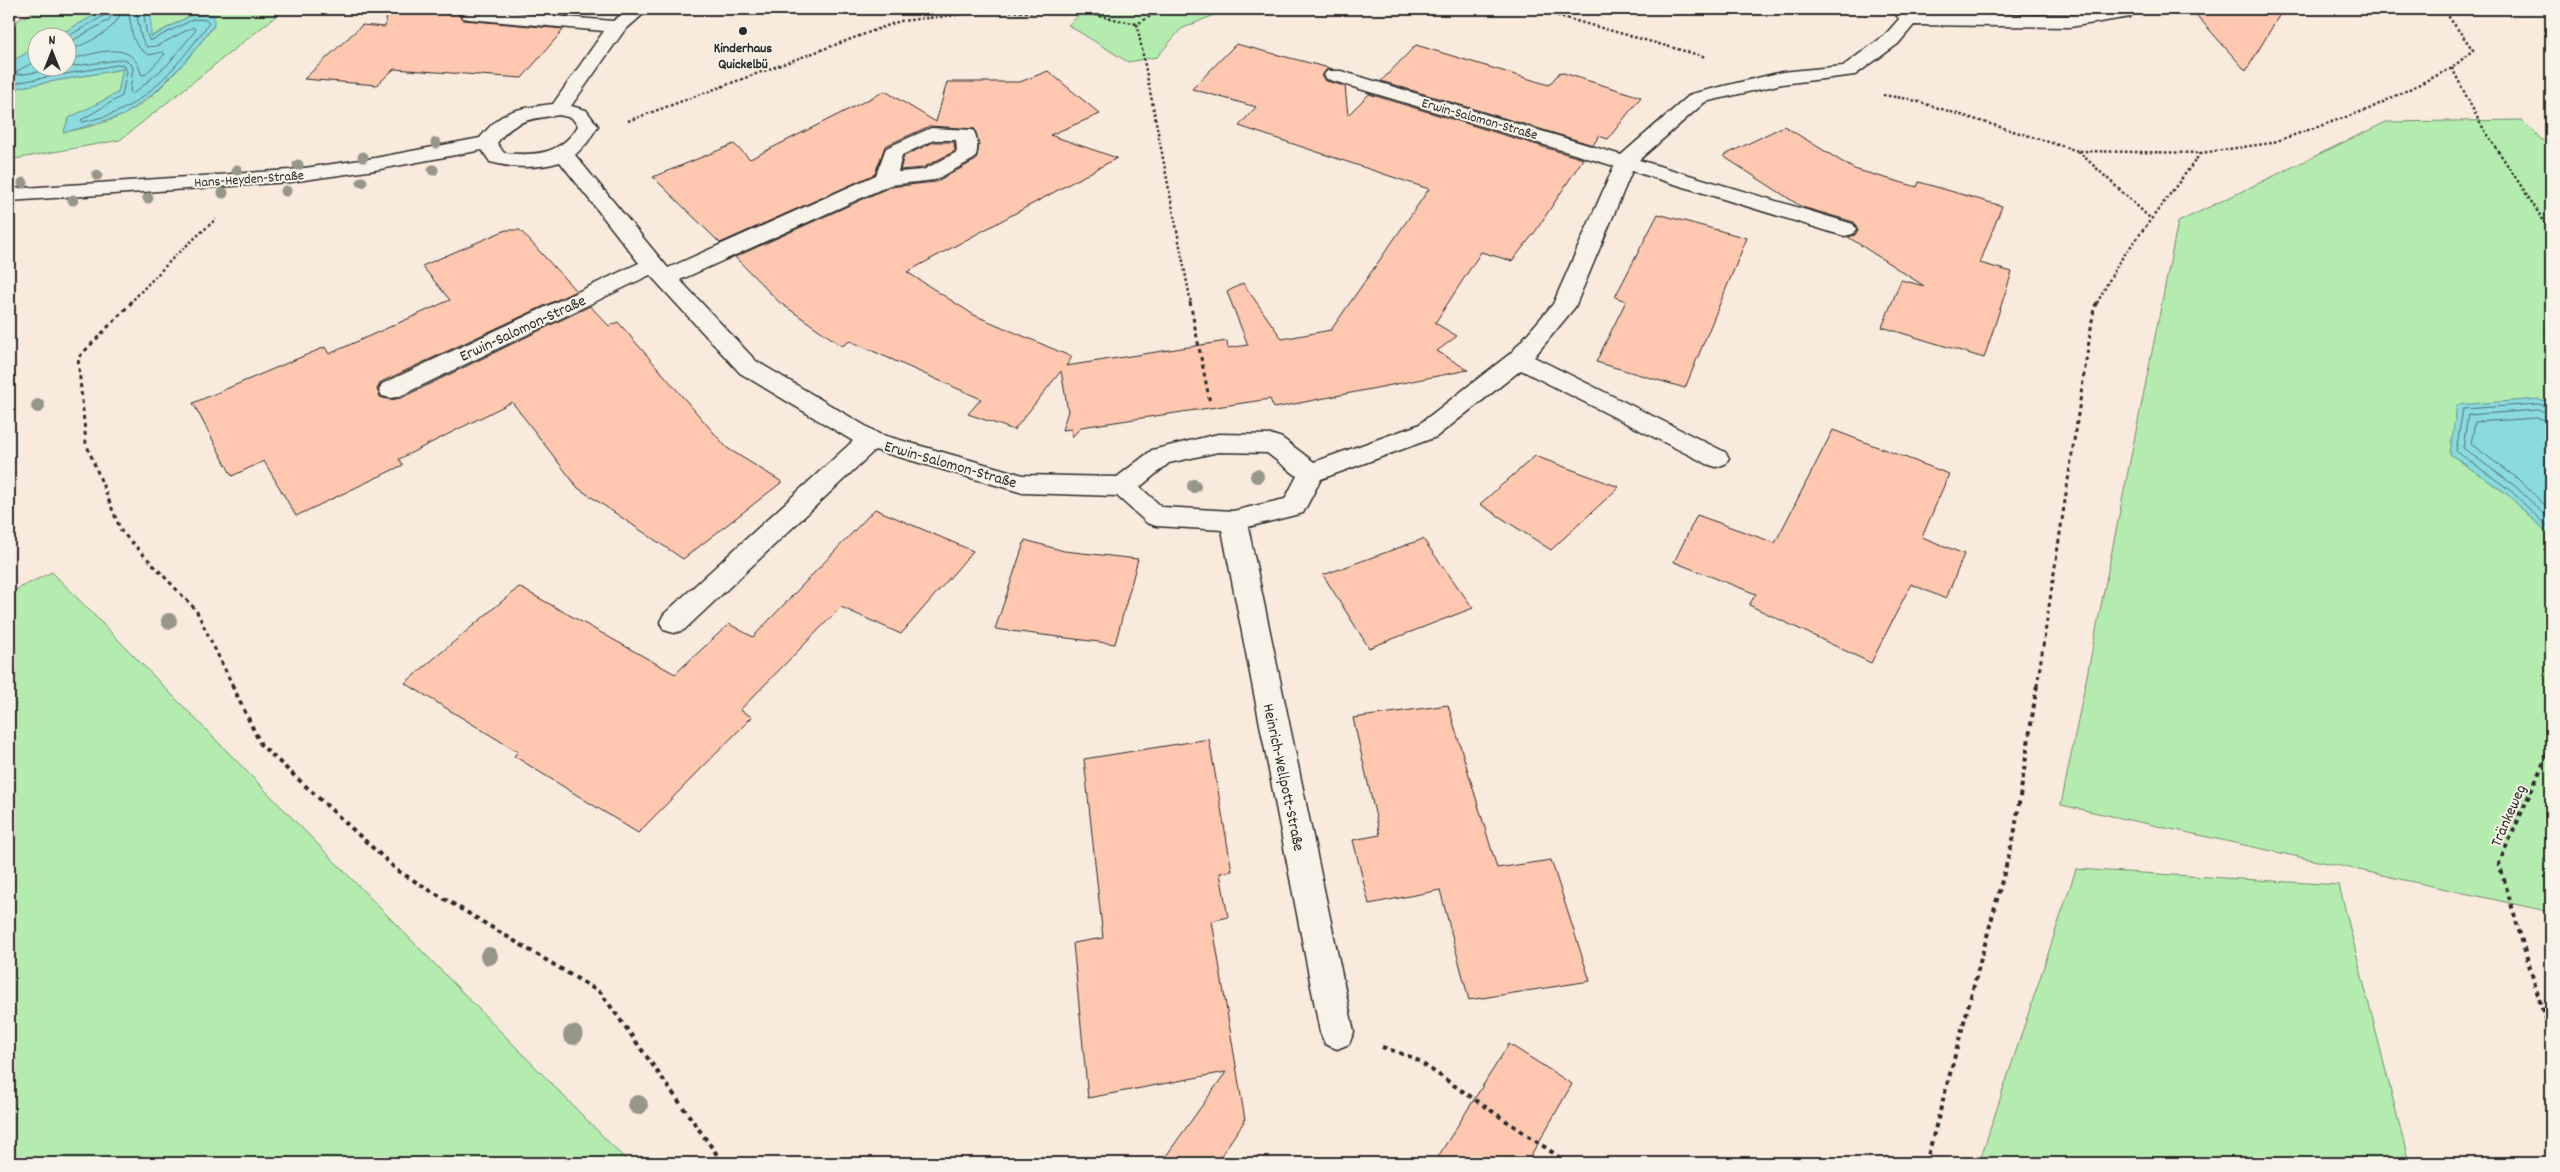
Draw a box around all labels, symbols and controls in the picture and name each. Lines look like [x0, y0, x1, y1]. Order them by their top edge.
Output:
marker: Kinderhaus Quickelbü [737, 25, 749, 37]
north arrow [28, 28, 78, 78]
text: N [49, 31, 56, 51]
place label: Kinderhaus Quickelbü [714, 39, 772, 75]
street label: Erwin-Salomon-Straße [1419, 94, 1540, 146]
street label: Hans-Heyden-Straße [194, 166, 305, 194]
street label: Erwin-Salomon-Straße [456, 290, 590, 369]
street label: Erwin-Salomon-Straße [881, 435, 1019, 495]
street label: Heinrich-Wellpott-Straße [1256, 702, 1309, 853]
street label: Tränkeweg [2485, 781, 2533, 851]

